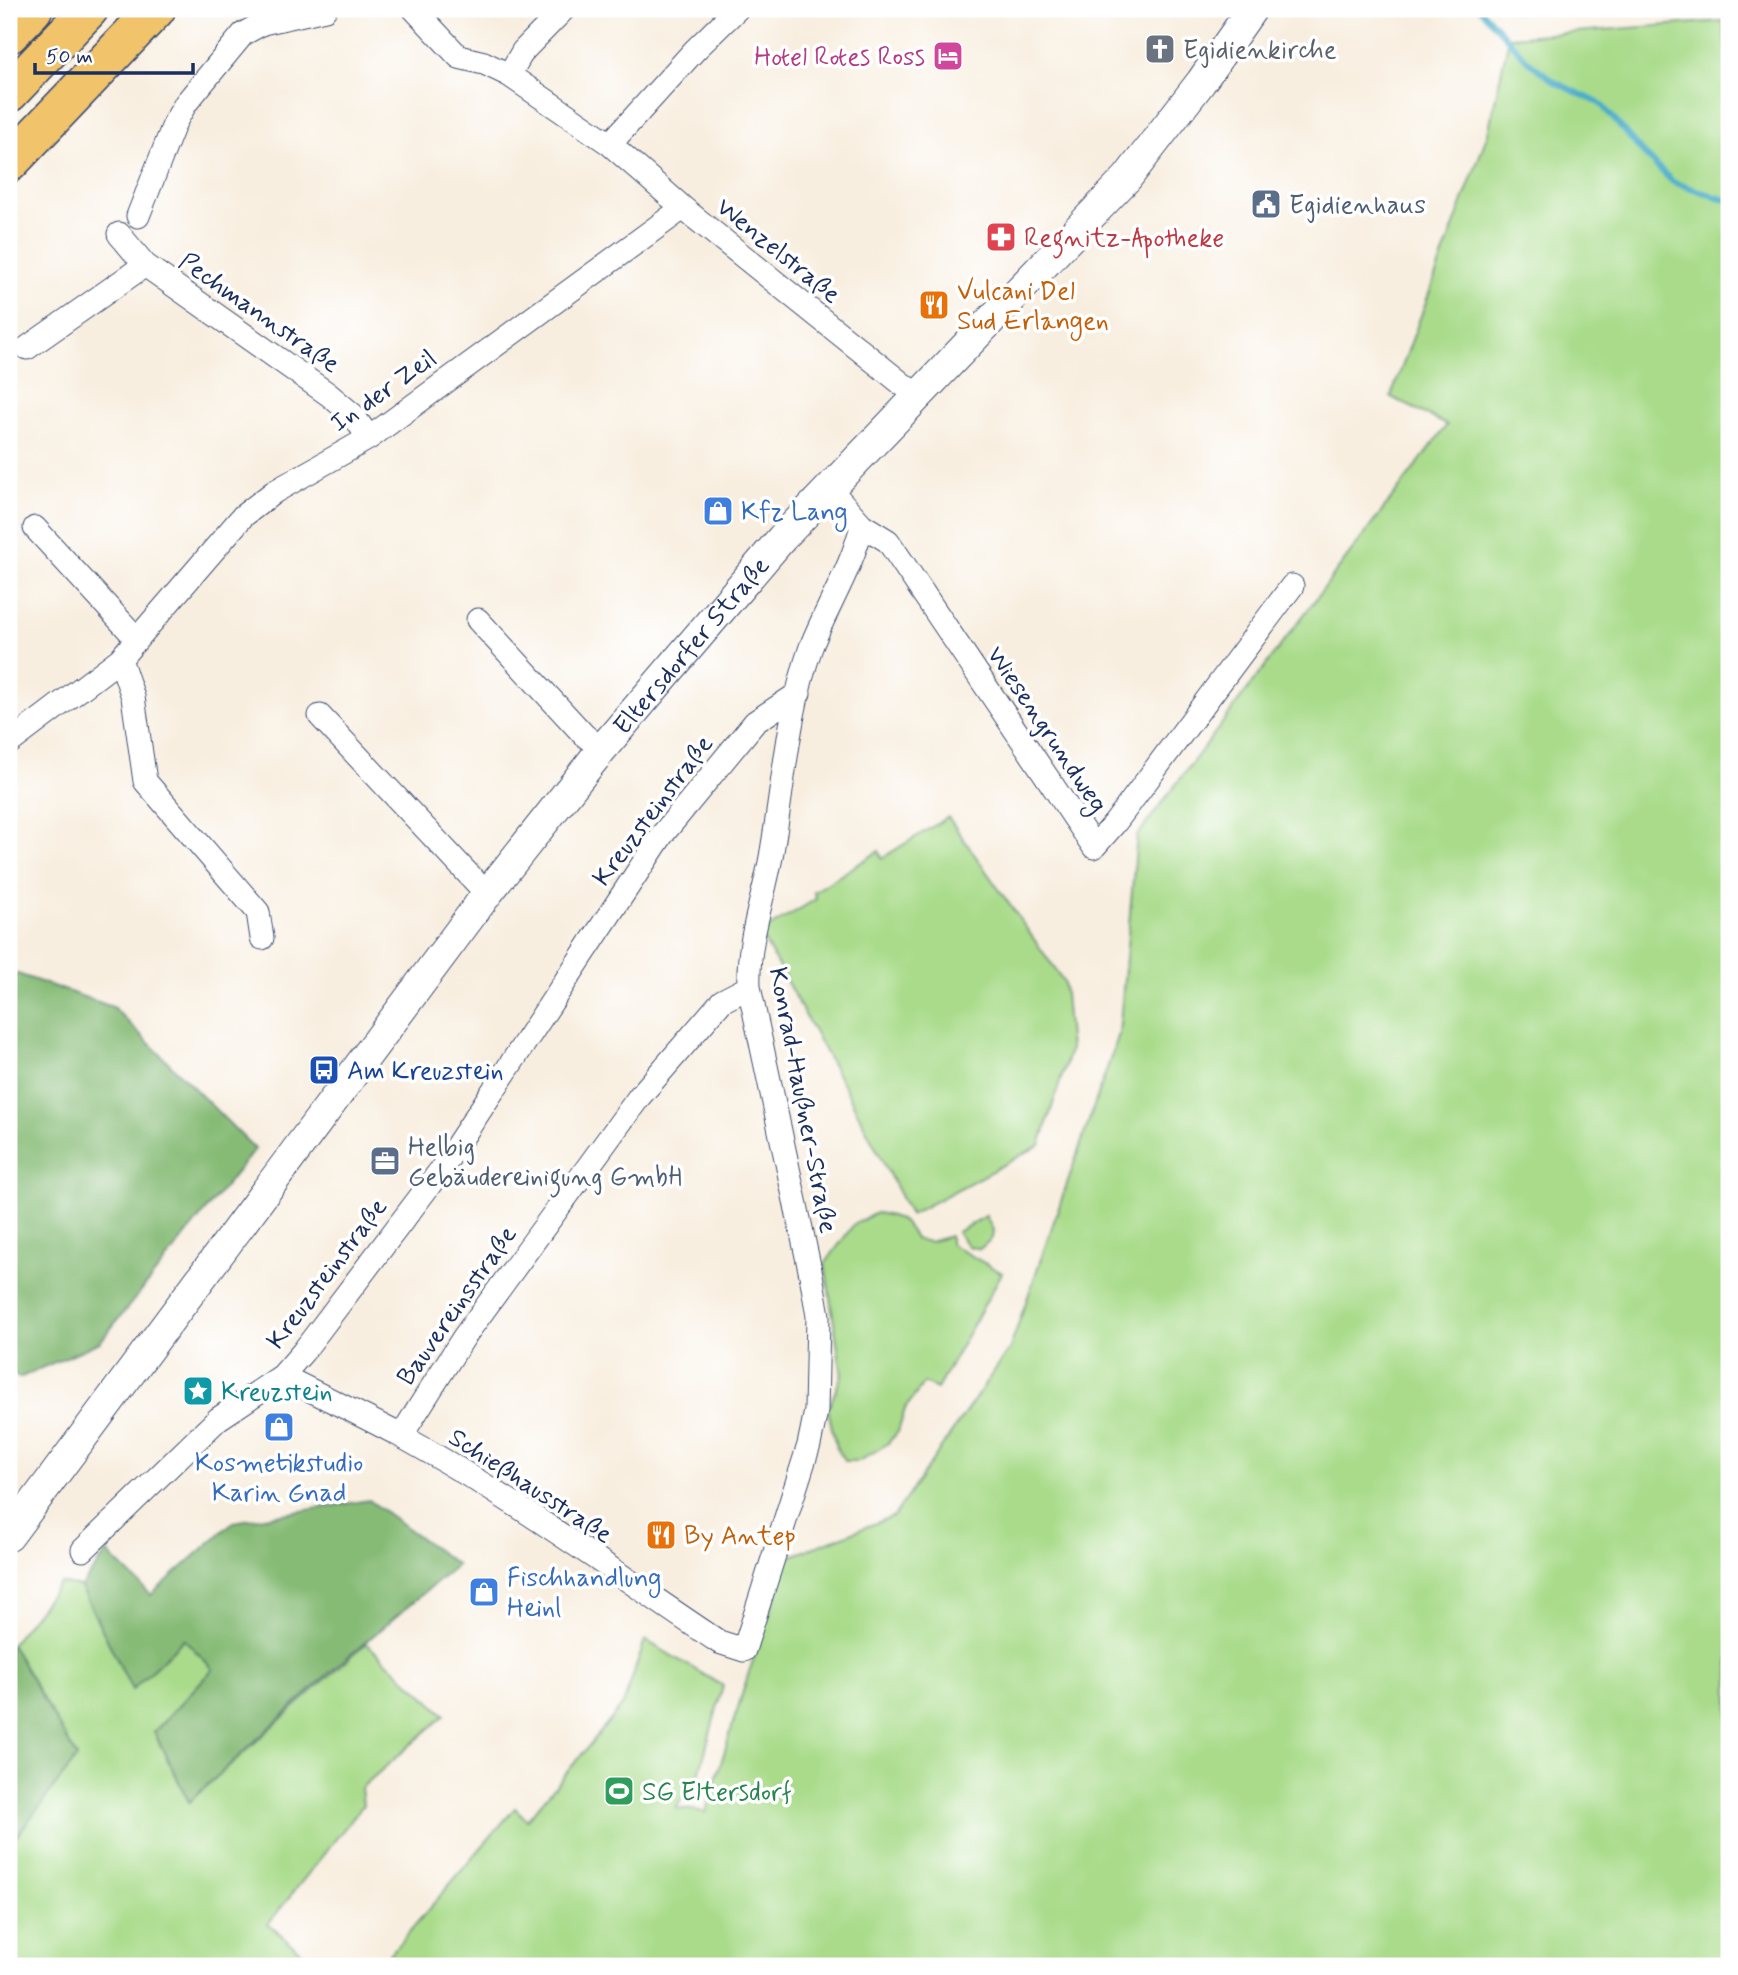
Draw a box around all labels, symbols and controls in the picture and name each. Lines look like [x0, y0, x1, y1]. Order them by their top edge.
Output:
scale bar [35, 32, 192, 76]
church icon: Egidienkirche [1143, 32, 1177, 66]
place label: Egidienkirche [1183, 34, 1337, 68]
hotel icon: Hotel Rotes Ross [931, 39, 965, 73]
place label: Hotel Rotes Ross [754, 41, 925, 75]
text: 50 m [46, 43, 93, 71]
public building icon: Egidienhaus [1249, 187, 1283, 221]
place label: Egidienhaus [1289, 189, 1426, 223]
street label: Wenzelstraße [708, 191, 847, 312]
pharmacy icon: Regnitz-Apotheke [984, 220, 1018, 254]
place label: Regnitz-Apotheke [1024, 222, 1224, 259]
street label: Pechmannstraße [172, 245, 346, 382]
place label: Vulcani Del Sud Erlangen [957, 275, 1109, 341]
restaurant icon: Vulcani Del Sud Erlangen [917, 288, 951, 322]
street label: In der Zeil [324, 343, 444, 441]
shop icon: Kfz Lang [701, 494, 735, 528]
place label: Kfz Lang [741, 496, 848, 532]
street label: Eltersdorfer Straße [606, 550, 778, 743]
street label: Wiesengrundweg [976, 640, 1115, 821]
street label: Kreuzsteinstraße [586, 729, 722, 894]
street label: Konrad-Haußner-Straße [760, 964, 845, 1237]
bus stop icon: Am Kreuzstein [307, 1053, 341, 1087]
place label: Am Kreuzstein [347, 1055, 504, 1089]
place label: Helbig Gebäudereinigung GmbH [408, 1131, 682, 1198]
office icon: Helbig Gebäudereinigung GmbH [368, 1144, 402, 1178]
street label: Kreuzsteinstraße [260, 1192, 396, 1357]
street label: Bauvereinsstraße [390, 1219, 525, 1393]
place icon: Kreuzstein [181, 1374, 215, 1408]
place label: Kreuzstein [221, 1376, 333, 1410]
shop icon: Kosmetikstudio Karin Gnad [262, 1410, 296, 1444]
street label: Schießhausstraße [442, 1421, 618, 1552]
place label: Kosmetikstudio Karin Gnad [195, 1447, 363, 1511]
restaurant icon: By Antep [644, 1518, 678, 1552]
place label: By Antep [684, 1520, 796, 1554]
place label: Fischhandlung Heinl [507, 1562, 661, 1626]
shop icon: Fischhandlung Heinl [467, 1575, 501, 1609]
sports icon: SG Eltersdorf [602, 1774, 636, 1808]
place label: SG Eltersdorf [642, 1776, 792, 1810]

